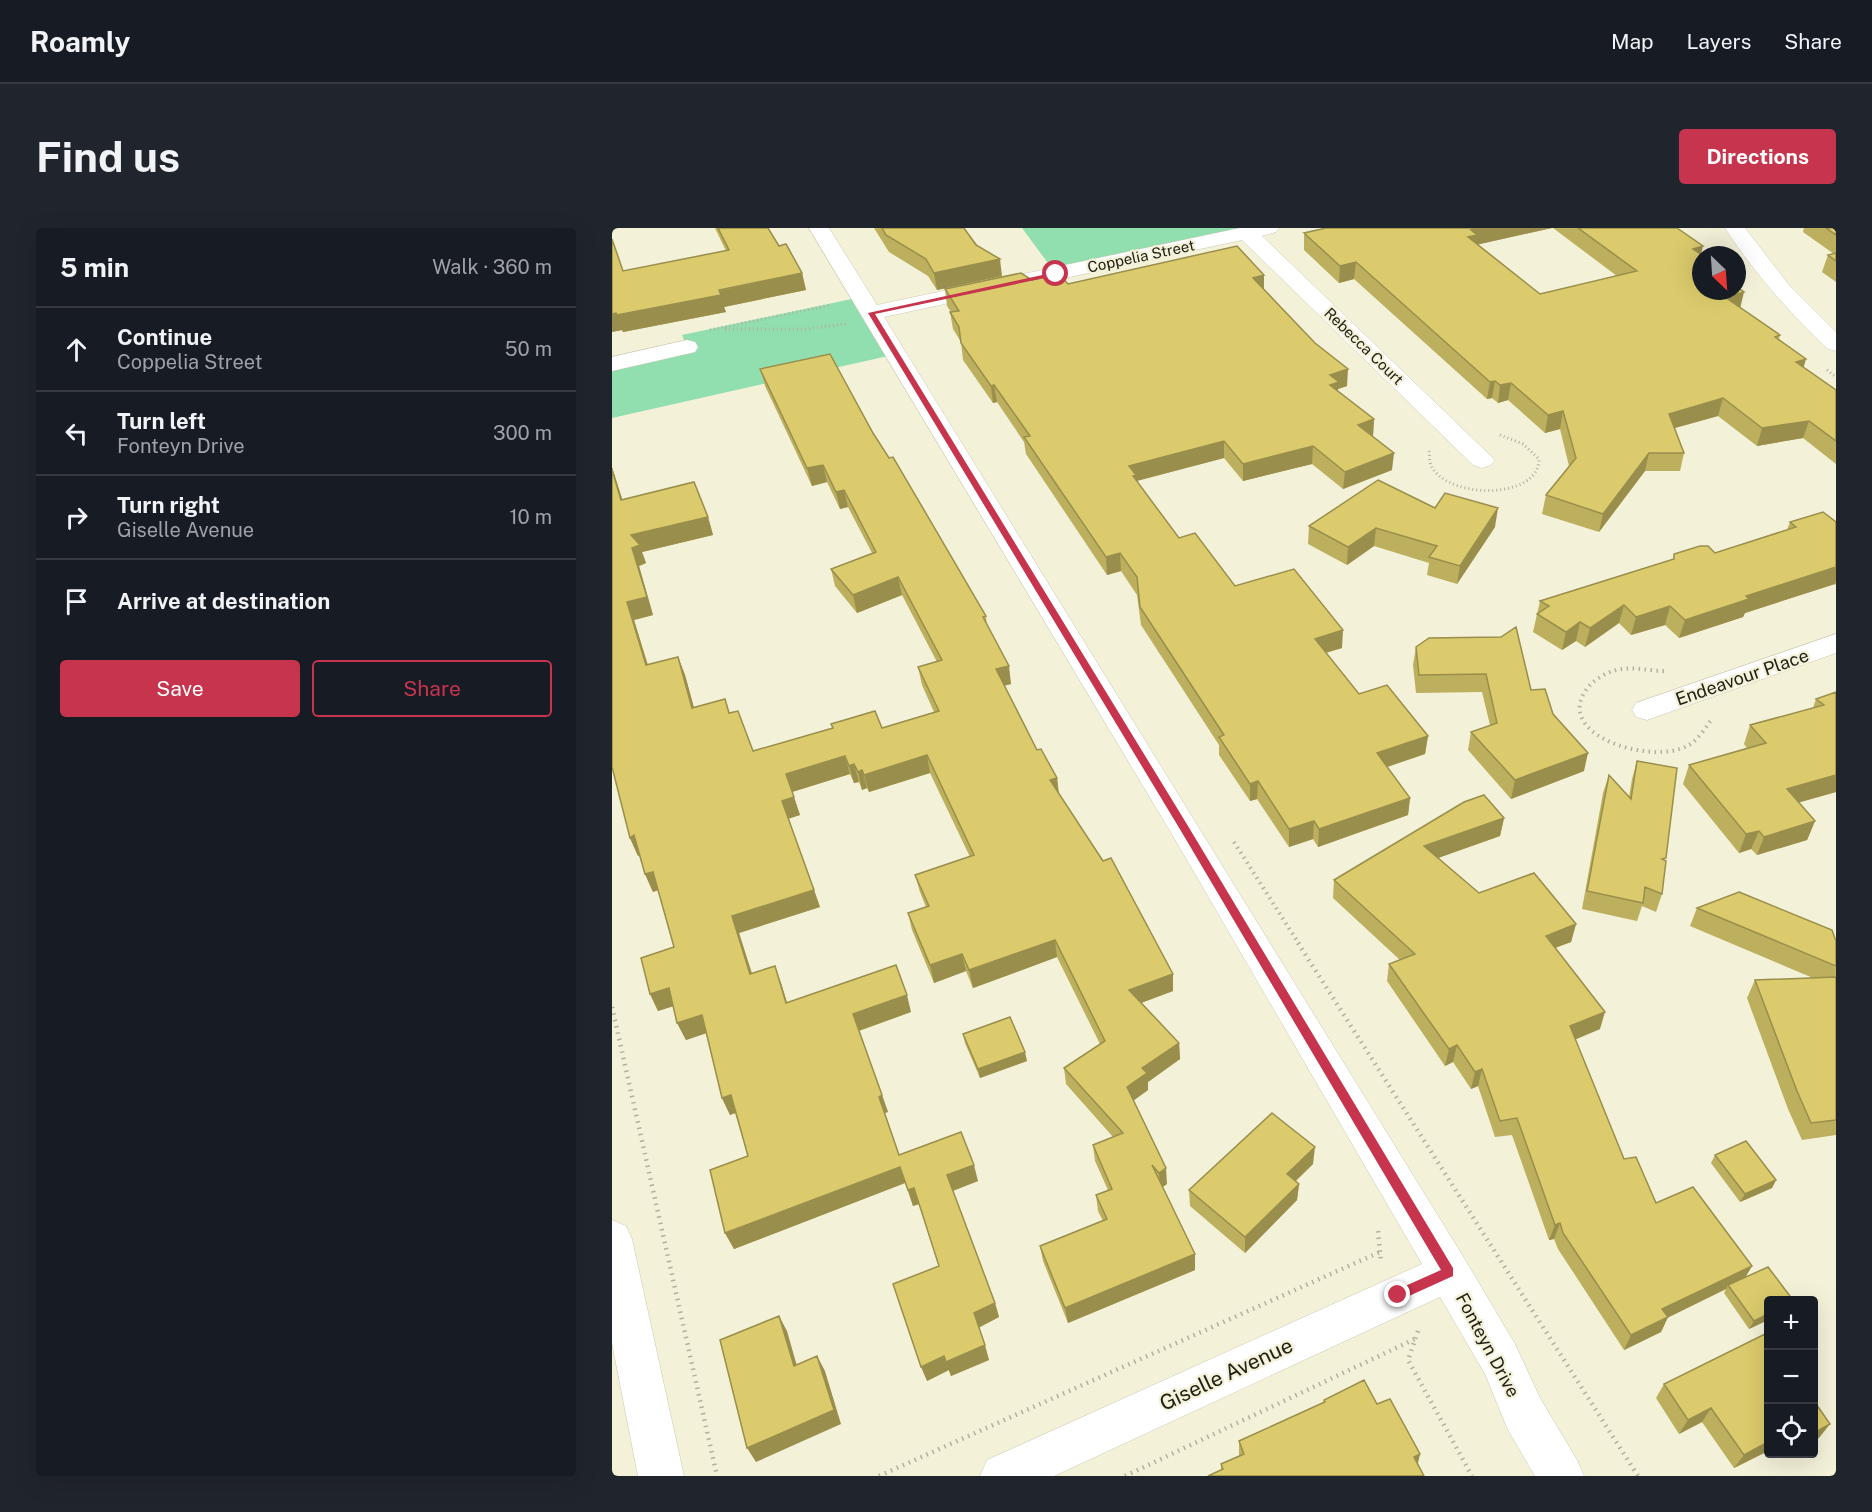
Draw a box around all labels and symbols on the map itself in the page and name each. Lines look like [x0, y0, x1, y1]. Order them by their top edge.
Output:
street label: Coppelia Street [1086, 236, 1196, 276]
north arrow [1692, 246, 1746, 300]
route start [1042, 260, 1068, 286]
street label: Rebecca Court [1321, 304, 1407, 388]
street label: Endeavour Place [1673, 644, 1811, 710]
route end [1384, 1281, 1410, 1307]
street label: Fonteyn Drive [1452, 1289, 1524, 1401]
street label: Giselle Avenue [1155, 1332, 1297, 1416]

